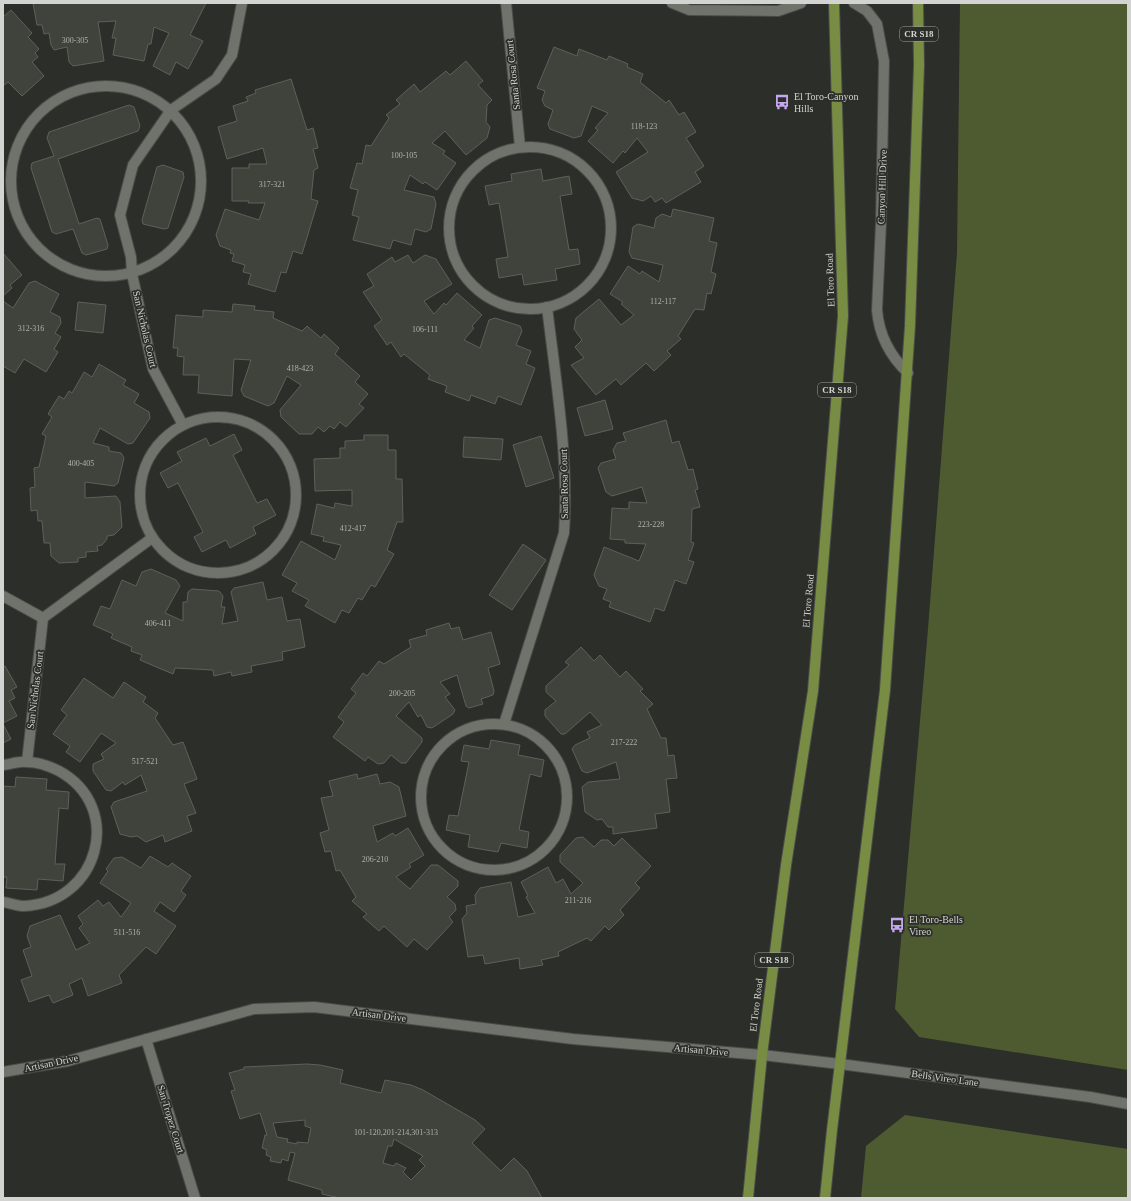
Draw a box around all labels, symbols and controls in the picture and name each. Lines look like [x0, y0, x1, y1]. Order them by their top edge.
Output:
road number: CR S18 [900, 27, 938, 41]
house number: 300-305 [62, 36, 88, 45]
street label: Santa Rosa Court [504, 39, 522, 110]
place label: El Toro-Canyon Hills [794, 91, 858, 114]
bus stop icon: El Toro-Canyon Hills [773, 93, 791, 111]
house number: 118-123 [631, 122, 657, 131]
street label: Canyon Hill Drive [875, 149, 889, 224]
house number: 100-105 [391, 151, 417, 160]
house number: 317-321 [259, 180, 285, 189]
street label: El Toro Road [824, 253, 836, 307]
street label: San Nicholas Court [131, 290, 159, 369]
house number: 112-117 [650, 297, 676, 306]
house number: 312-316 [18, 324, 44, 333]
house number: 106-111 [412, 325, 438, 334]
house number: 418-423 [287, 364, 313, 373]
road number: CR S18 [818, 383, 856, 397]
street label: Santa Rosa Court [558, 449, 570, 519]
house number: 400-405 [68, 459, 94, 468]
house number: 223-228 [638, 520, 664, 529]
house number: 412-417 [340, 524, 366, 533]
street label: El Toro Road [800, 574, 816, 628]
house number: 406-411 [145, 619, 171, 628]
street label: San Nicholas Court [25, 650, 45, 730]
house number: 200-205 [389, 689, 415, 698]
house number: 217-222 [611, 738, 637, 747]
house number: 517-521 [132, 757, 158, 766]
house number: 206-210 [362, 855, 388, 864]
house number: 211-216 [565, 896, 591, 905]
place label: El Toro-Bells Vireo [909, 914, 963, 937]
bus stop icon: El Toro-Bells Vireo [888, 916, 906, 934]
house number: 511-516 [114, 928, 140, 937]
road number: CR S18 [755, 953, 793, 967]
street label: El Toro Road [747, 978, 765, 1032]
street label: Artisan Drive [351, 1006, 407, 1024]
street label: Artisan Drive [673, 1042, 729, 1058]
street label: Artisan Drive [23, 1052, 79, 1074]
street label: Bells Vireo Lane [911, 1068, 980, 1088]
street label: San Tropez Court [155, 1084, 187, 1155]
house number: 101-120,201-214,301-313 [354, 1128, 438, 1137]

